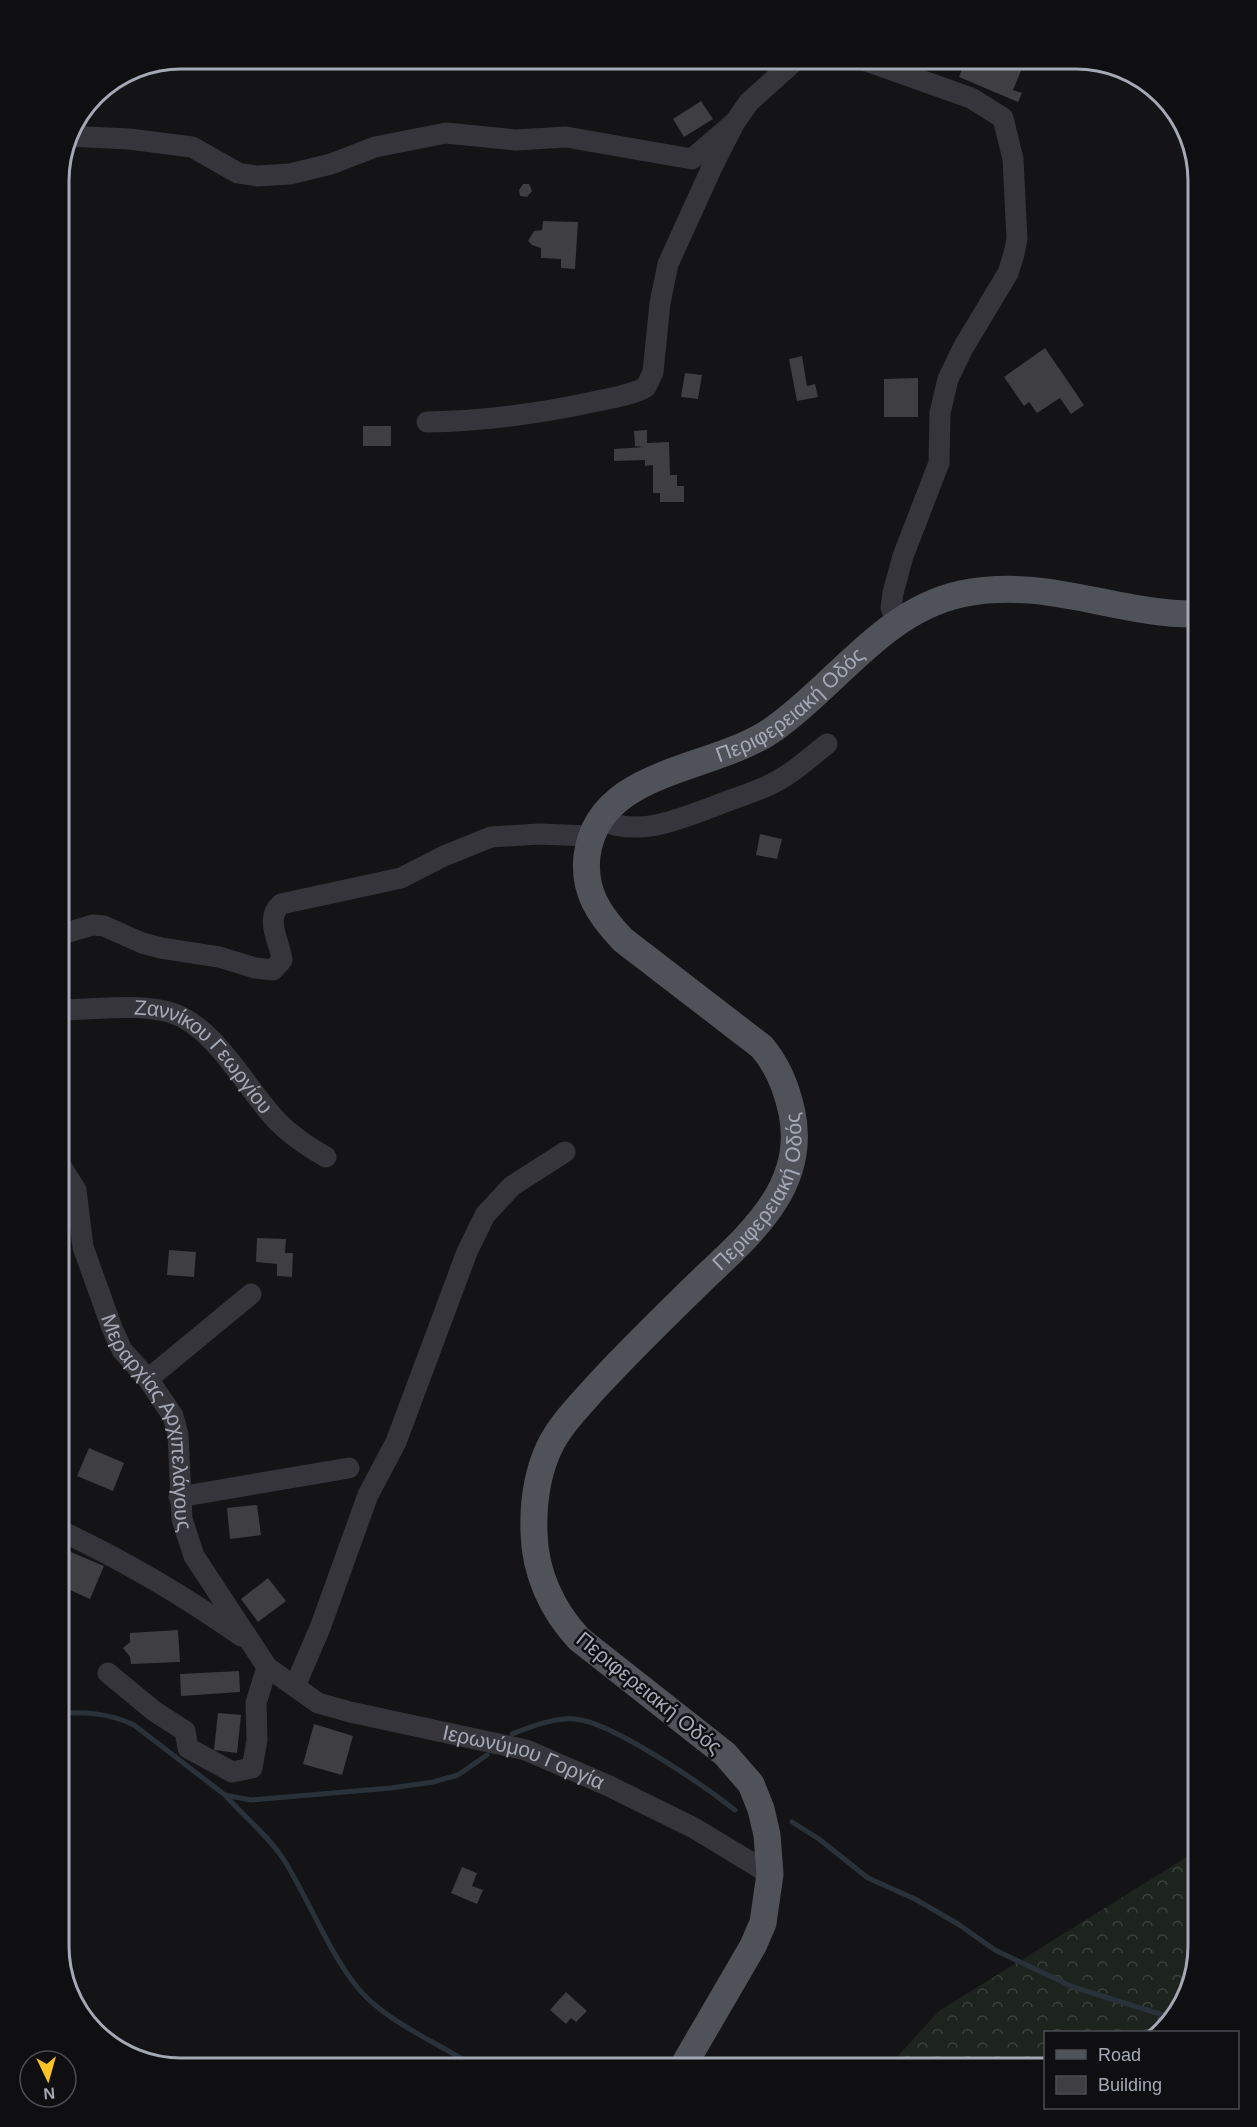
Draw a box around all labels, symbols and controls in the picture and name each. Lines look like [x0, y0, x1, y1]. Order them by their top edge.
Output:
street label: Περιφερειακή Οδός [712, 643, 869, 766]
street label: Ζαννίκου Γεωργίου [134, 995, 278, 1118]
street label: Περιφερειακή Οδός [708, 1111, 806, 1275]
street label: Μεραρχίας Αρχιπελάγους [97, 1311, 197, 1534]
street label: Περιφερειακή Οδός [572, 1627, 727, 1758]
street label: Ιερωνύμου Γοργία [441, 1720, 608, 1794]
legend [1044, 2031, 1239, 2109]
text: Road [1098, 2045, 1141, 2065]
north arrow [18, 2049, 78, 2109]
text: Building [1098, 2075, 1162, 2095]
text: N [43, 2084, 56, 2102]

